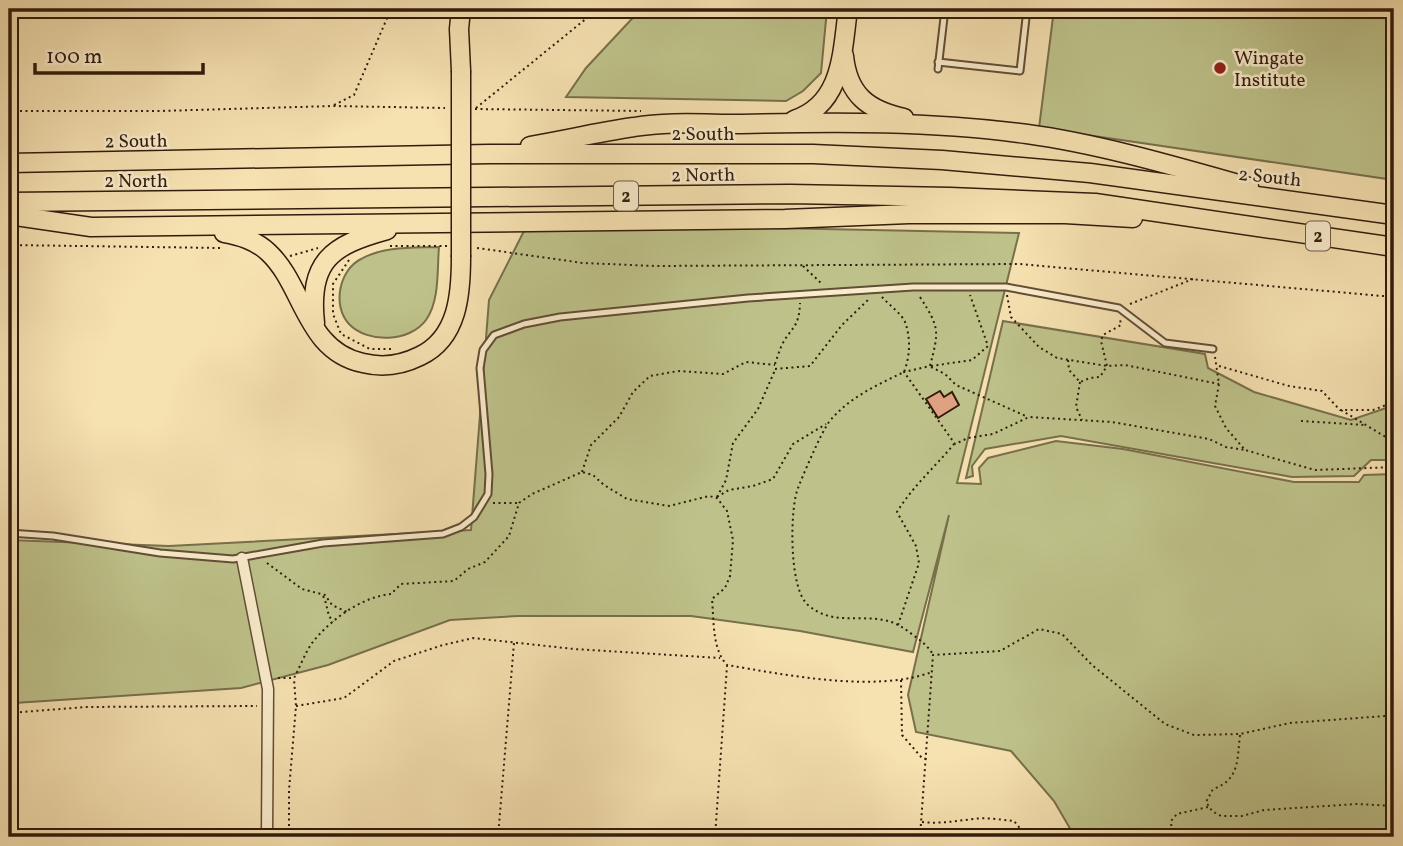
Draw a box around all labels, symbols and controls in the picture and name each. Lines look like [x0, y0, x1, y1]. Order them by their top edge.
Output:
scale bar [35, 32, 203, 76]
text: 100 m [46, 43, 103, 72]
place label: Wingate Institute [1234, 46, 1305, 94]
marker: Wingate Institute [1212, 60, 1228, 76]
street label: 2 South [671, 122, 735, 148]
street label: 2 South [104, 128, 168, 156]
street label: 2 North [671, 162, 735, 190]
street label: 2 South [1237, 162, 1303, 194]
street label: 2 North [104, 169, 168, 195]
road number: 2 [614, 182, 638, 210]
road number: 2 [1306, 222, 1330, 250]

